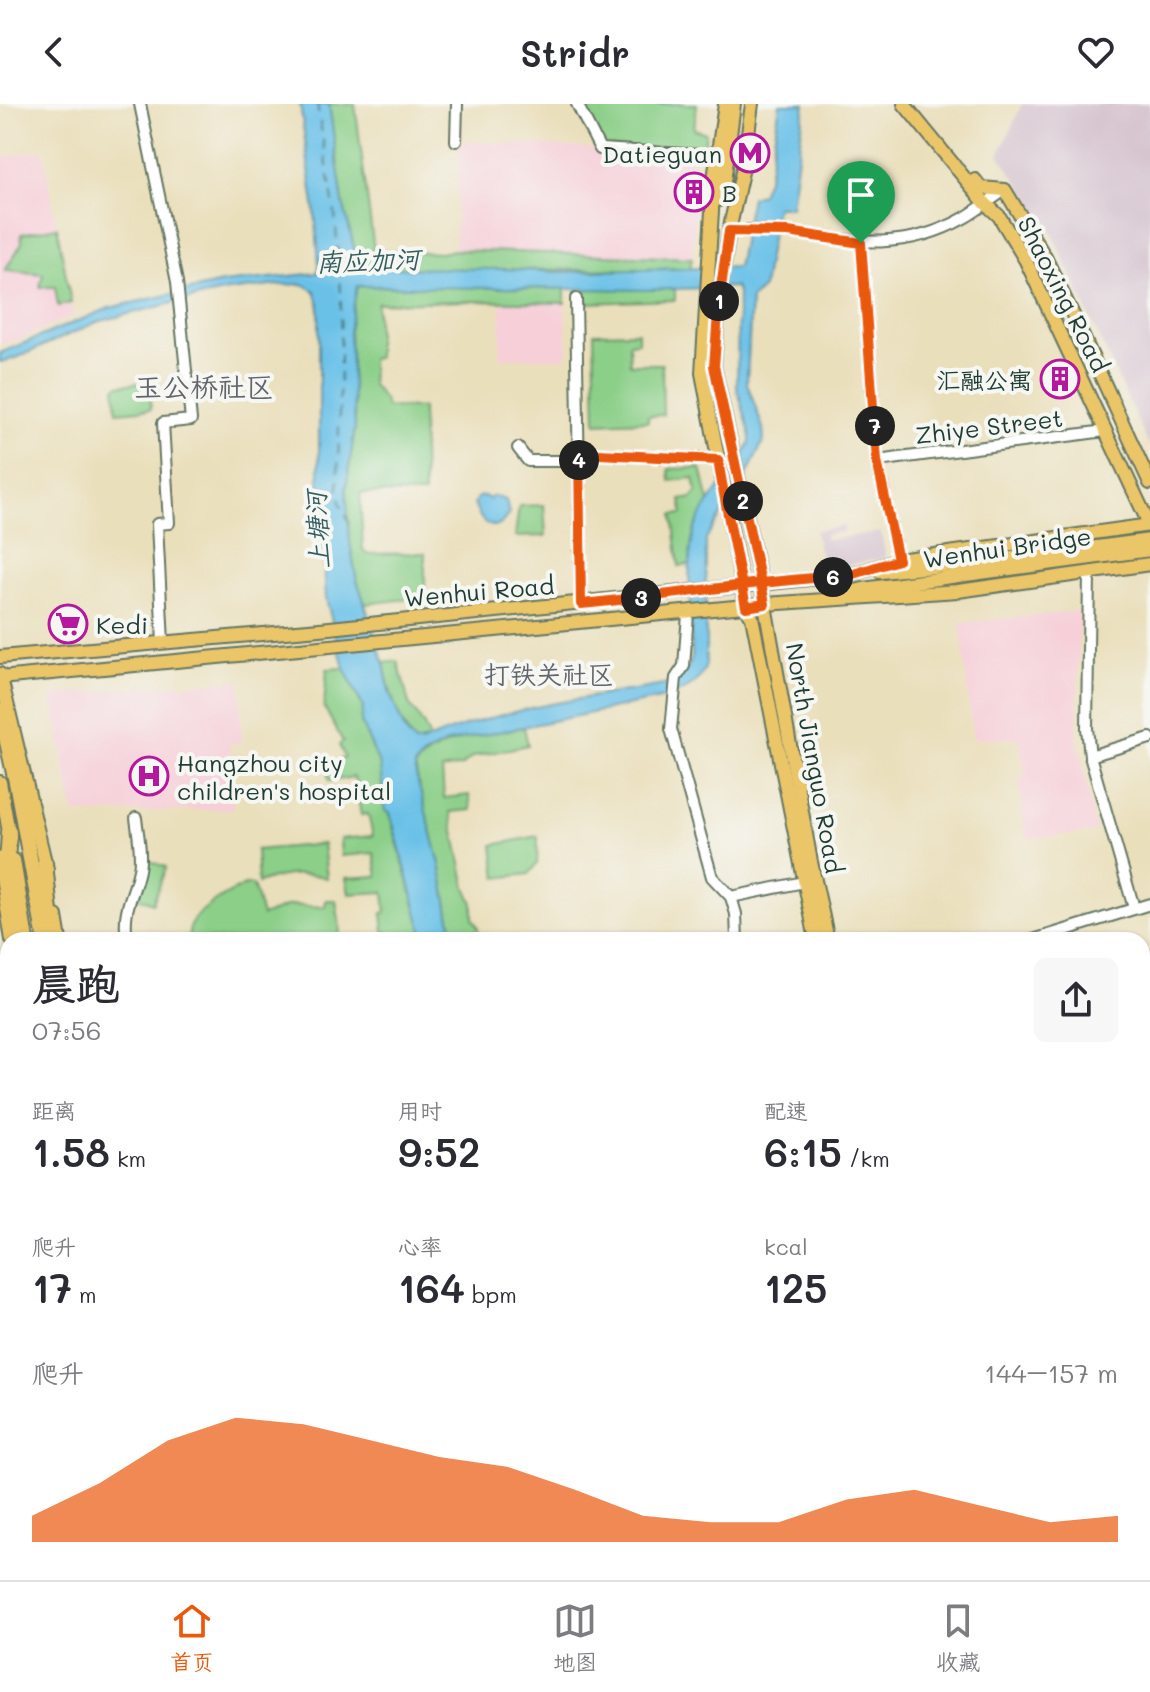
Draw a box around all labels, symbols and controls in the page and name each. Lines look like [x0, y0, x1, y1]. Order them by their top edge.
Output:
text: Stridr [520, 29, 630, 76]
icon: back [32, 30, 76, 74]
icon: heart [1074, 30, 1118, 74]
metro station icon: Datieguan [729, 132, 771, 174]
place label: Datieguan [603, 138, 722, 169]
pin [827, 161, 895, 243]
building icon: B [673, 171, 715, 213]
icon: arrive [839, 173, 883, 217]
place label: B [722, 177, 737, 208]
street label: Shaoxing Road [1011, 211, 1117, 377]
water label: 南应加河 [315, 241, 425, 279]
pin: 1 [699, 281, 739, 321]
text: 1 [714, 286, 724, 315]
building icon: 汇融公寓 [1039, 358, 1081, 400]
place label: 汇融公寓 [936, 364, 1032, 395]
district label: 玉公桥社区 [134, 368, 274, 404]
street label: Zhiye Street [913, 402, 1065, 450]
pin: 7 [855, 406, 895, 446]
text: 7 [869, 411, 881, 440]
pin: 4 [559, 440, 599, 480]
text: 4 [572, 445, 586, 474]
pin: 2 [723, 481, 763, 521]
water label: 上塘河 [298, 486, 336, 570]
text: 2 [737, 486, 749, 515]
street label: Wenhui Bridge [921, 520, 1093, 574]
pin: 6 [813, 557, 853, 597]
text: 6 [826, 562, 840, 591]
street label: Wenhui Road [403, 569, 555, 613]
pin: 3 [621, 578, 661, 618]
text: 3 [634, 583, 648, 612]
supermarket icon: Kedi [47, 603, 89, 645]
place label: Kedi [96, 609, 148, 640]
street label: North Jianguo Road [779, 640, 851, 876]
district label: 打铁关社区 [484, 657, 614, 691]
place label: Hangzhou city children's hospital [177, 747, 391, 806]
hospital icon: Hangzhou city children's hospital [128, 755, 170, 797]
text: 晨跑 [32, 954, 120, 1011]
button: share [1034, 958, 1118, 1042]
text: 07:56 [32, 1013, 101, 1047]
text: 距离 [32, 1096, 76, 1125]
text: 用时 [398, 1096, 442, 1125]
text: 配速 [764, 1096, 808, 1125]
text: 1.58 [32, 1125, 110, 1177]
text: 9:52 [398, 1125, 480, 1177]
text: 6:15 [764, 1125, 842, 1177]
text: km [110, 1144, 146, 1173]
text: /km [842, 1144, 890, 1173]
text: 爬升 [32, 1232, 76, 1261]
text: 心率 [398, 1232, 442, 1261]
text: kcal [764, 1232, 808, 1261]
text: 17 [32, 1261, 72, 1313]
text: 164 [398, 1261, 465, 1313]
text: 125 [764, 1261, 827, 1313]
text: m [72, 1280, 97, 1309]
text: bpm [465, 1280, 517, 1309]
text: 爬升 [32, 1356, 84, 1390]
text: 144–157 m [984, 1356, 1118, 1390]
tab: 首页 [170, 1599, 214, 1676]
tab: 地图 [553, 1599, 597, 1676]
tab: 收藏 [936, 1599, 980, 1676]

